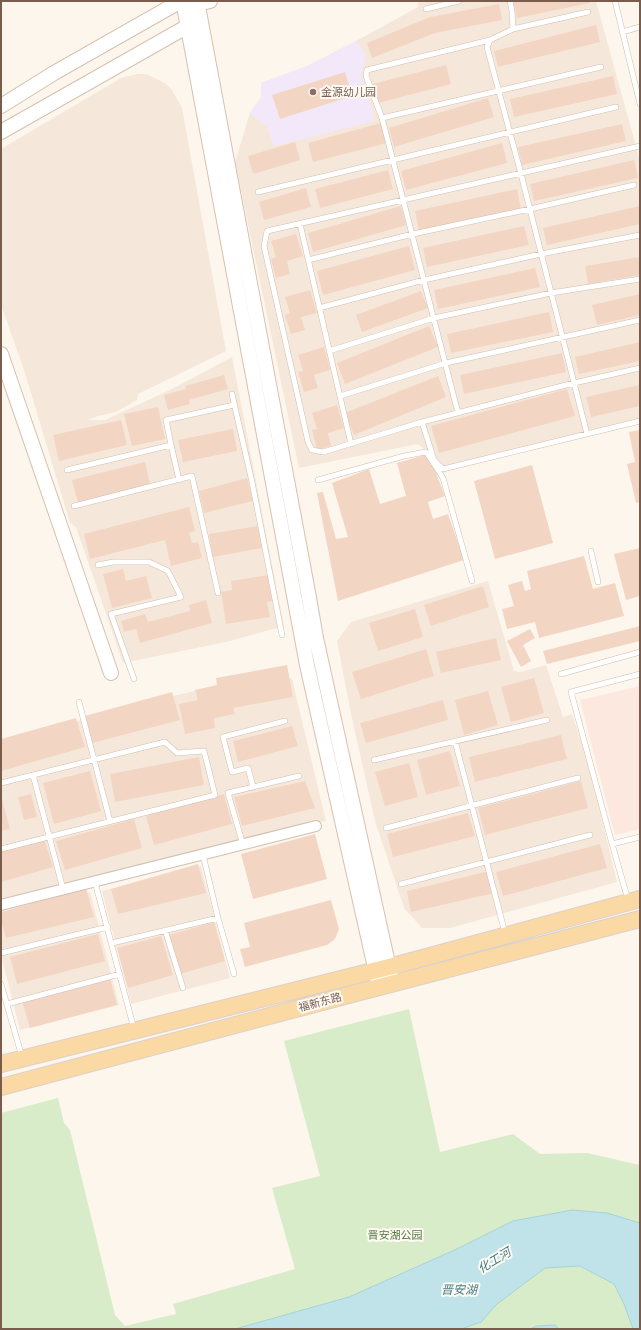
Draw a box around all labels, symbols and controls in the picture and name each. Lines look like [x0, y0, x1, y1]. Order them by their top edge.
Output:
place label: 金源幼儿园 [321, 85, 376, 99]
marker: 金源幼儿园 [308, 87, 318, 97]
street label: 福新东路 [297, 990, 343, 1014]
park label: 晋安湖公园 [368, 1228, 423, 1242]
water label: 化工河 [475, 1243, 515, 1276]
water label: 晋安湖 [441, 1282, 479, 1297]

